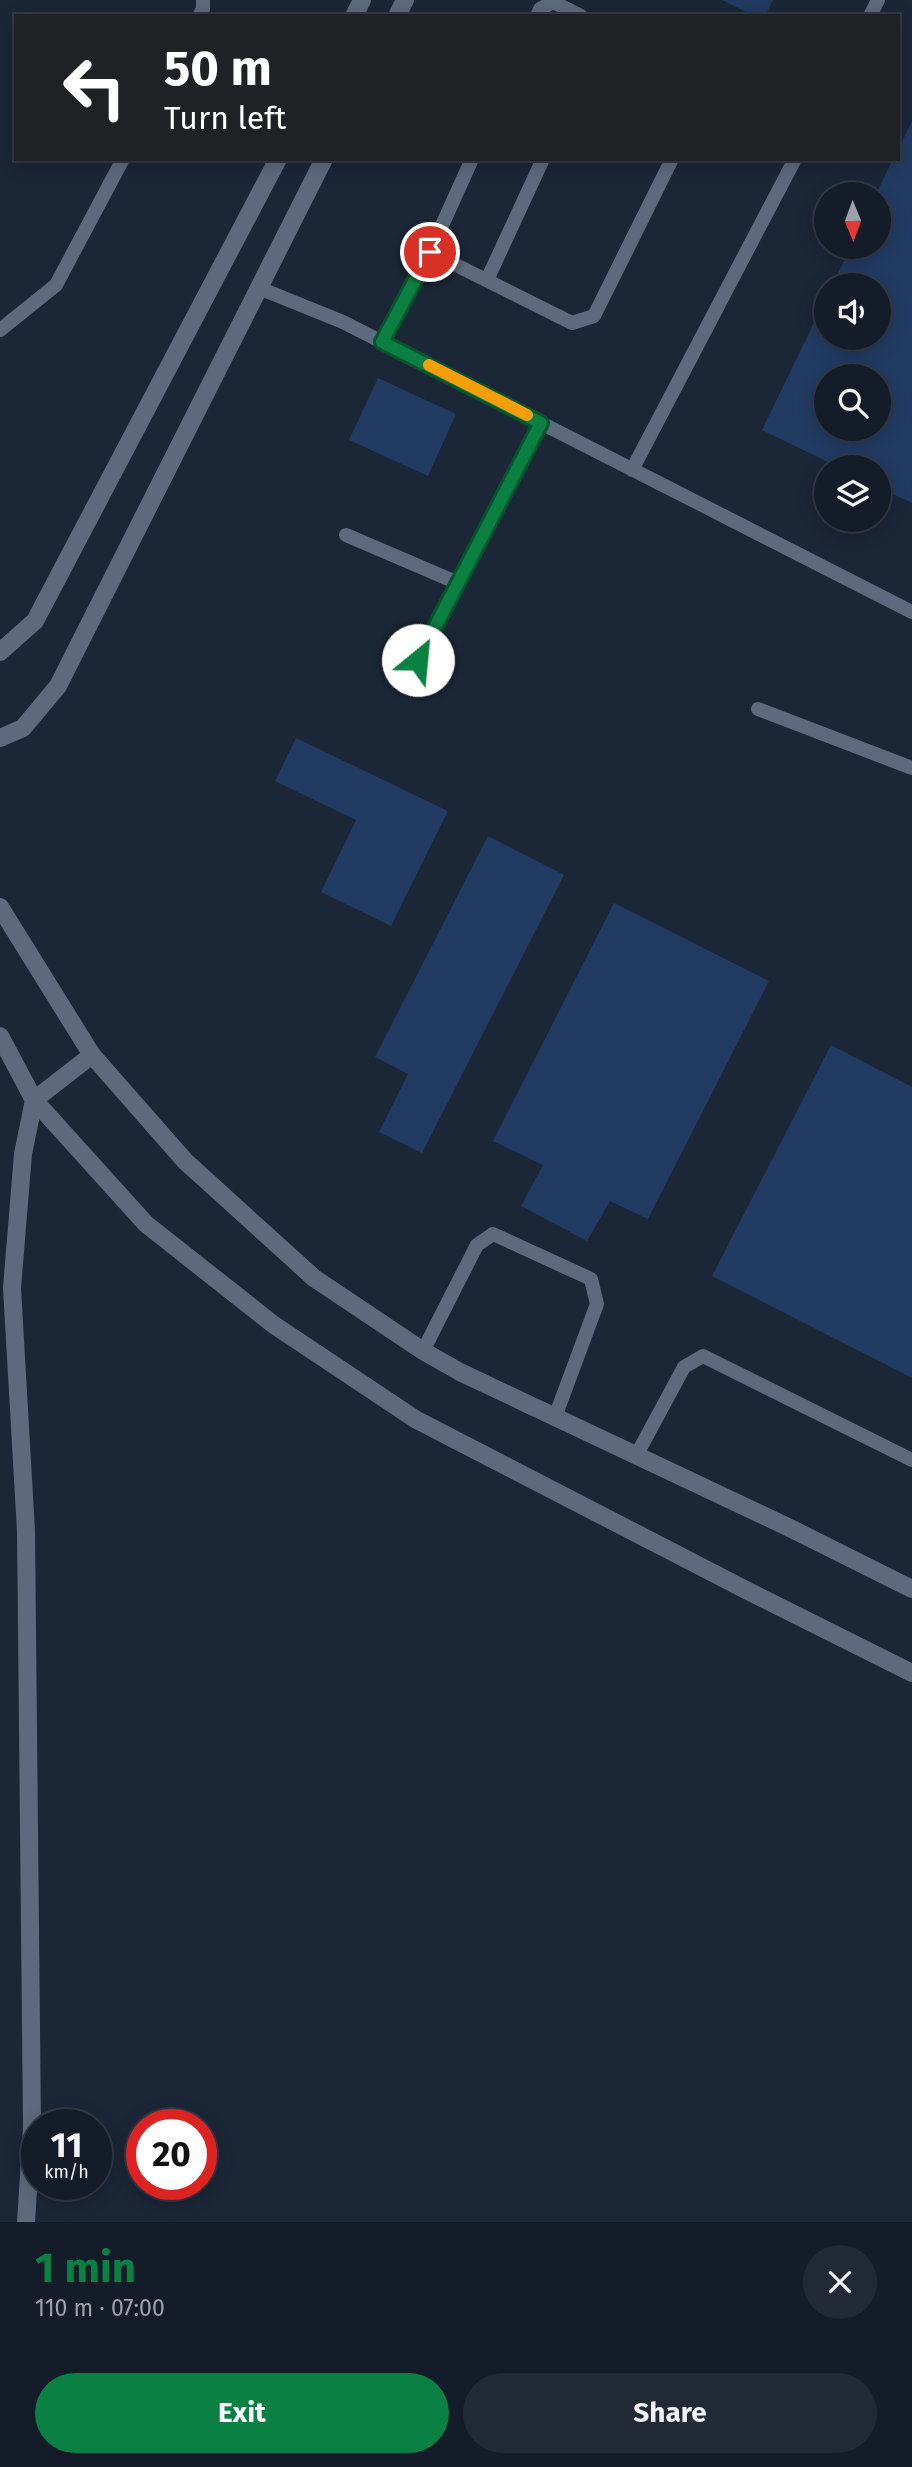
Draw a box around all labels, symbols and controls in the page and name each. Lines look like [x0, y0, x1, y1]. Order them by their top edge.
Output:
text: 50 m [164, 39, 272, 98]
icon: left [49, 42, 140, 133]
text: Turn left [164, 99, 286, 137]
north arrow [814, 182, 891, 259]
map controls [814, 182, 891, 532]
pin [400, 222, 460, 282]
icon: arrive [411, 233, 449, 271]
button: sound [814, 273, 891, 350]
button: search [814, 364, 891, 441]
button: layers [814, 455, 891, 532]
position arrow [381, 623, 455, 697]
speed limit sign: 20 [126, 2109, 217, 2200]
text: 11 [51, 2124, 82, 2166]
text: km/h [44, 2161, 89, 2183]
text: 1 min [35, 2243, 136, 2293]
button: close [803, 2245, 877, 2319]
text: 110 m · 07:00 [35, 2294, 165, 2322]
button: Exit [35, 2373, 449, 2453]
button: Share [463, 2373, 877, 2453]

